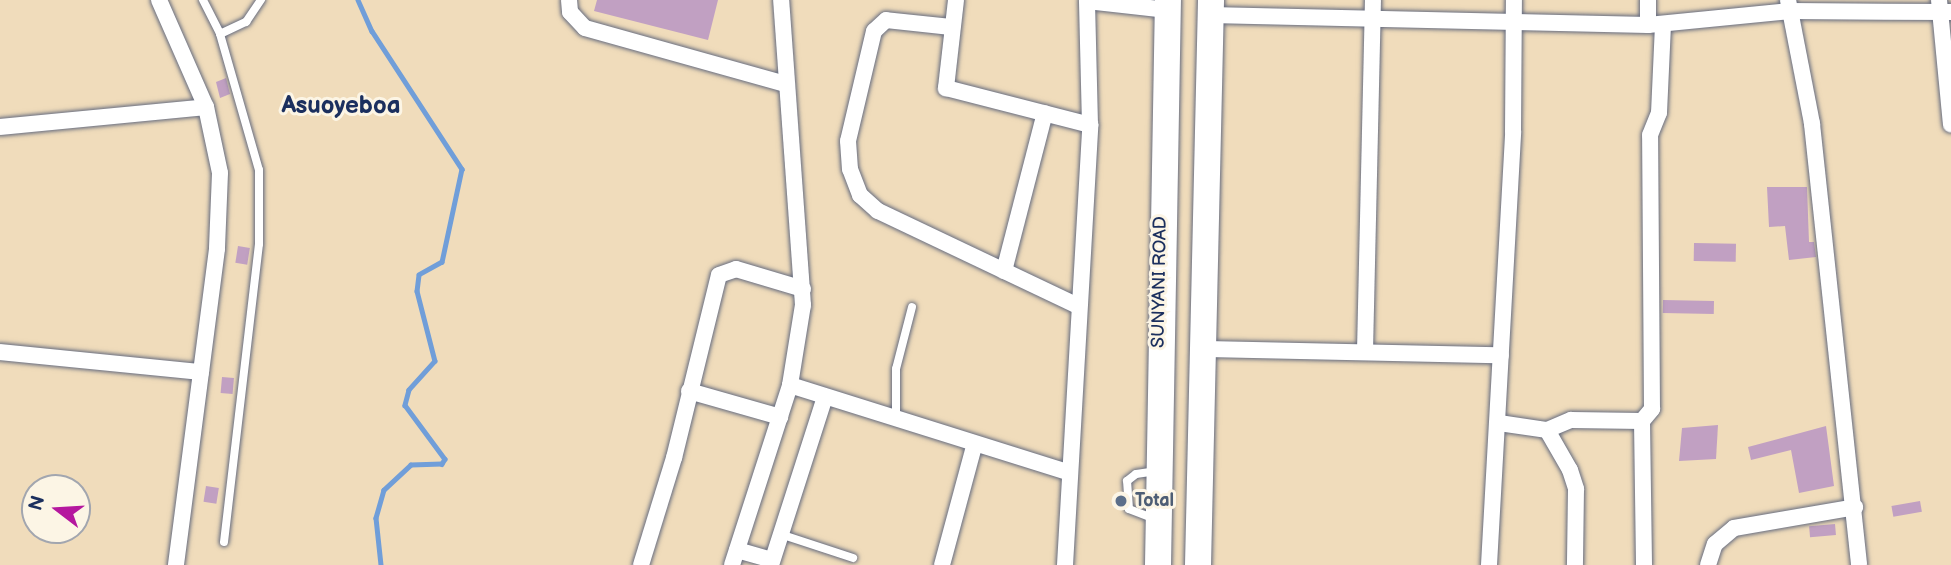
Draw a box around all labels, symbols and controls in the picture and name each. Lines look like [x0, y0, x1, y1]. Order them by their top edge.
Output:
district label: Asuoyeboa [282, 92, 400, 120]
street label: SUNYANI ROAD [1148, 216, 1172, 348]
north arrow [21, 474, 91, 544]
place label: Total [1135, 490, 1174, 512]
text: N [24, 493, 50, 513]
marker: Total [1113, 493, 1129, 509]

